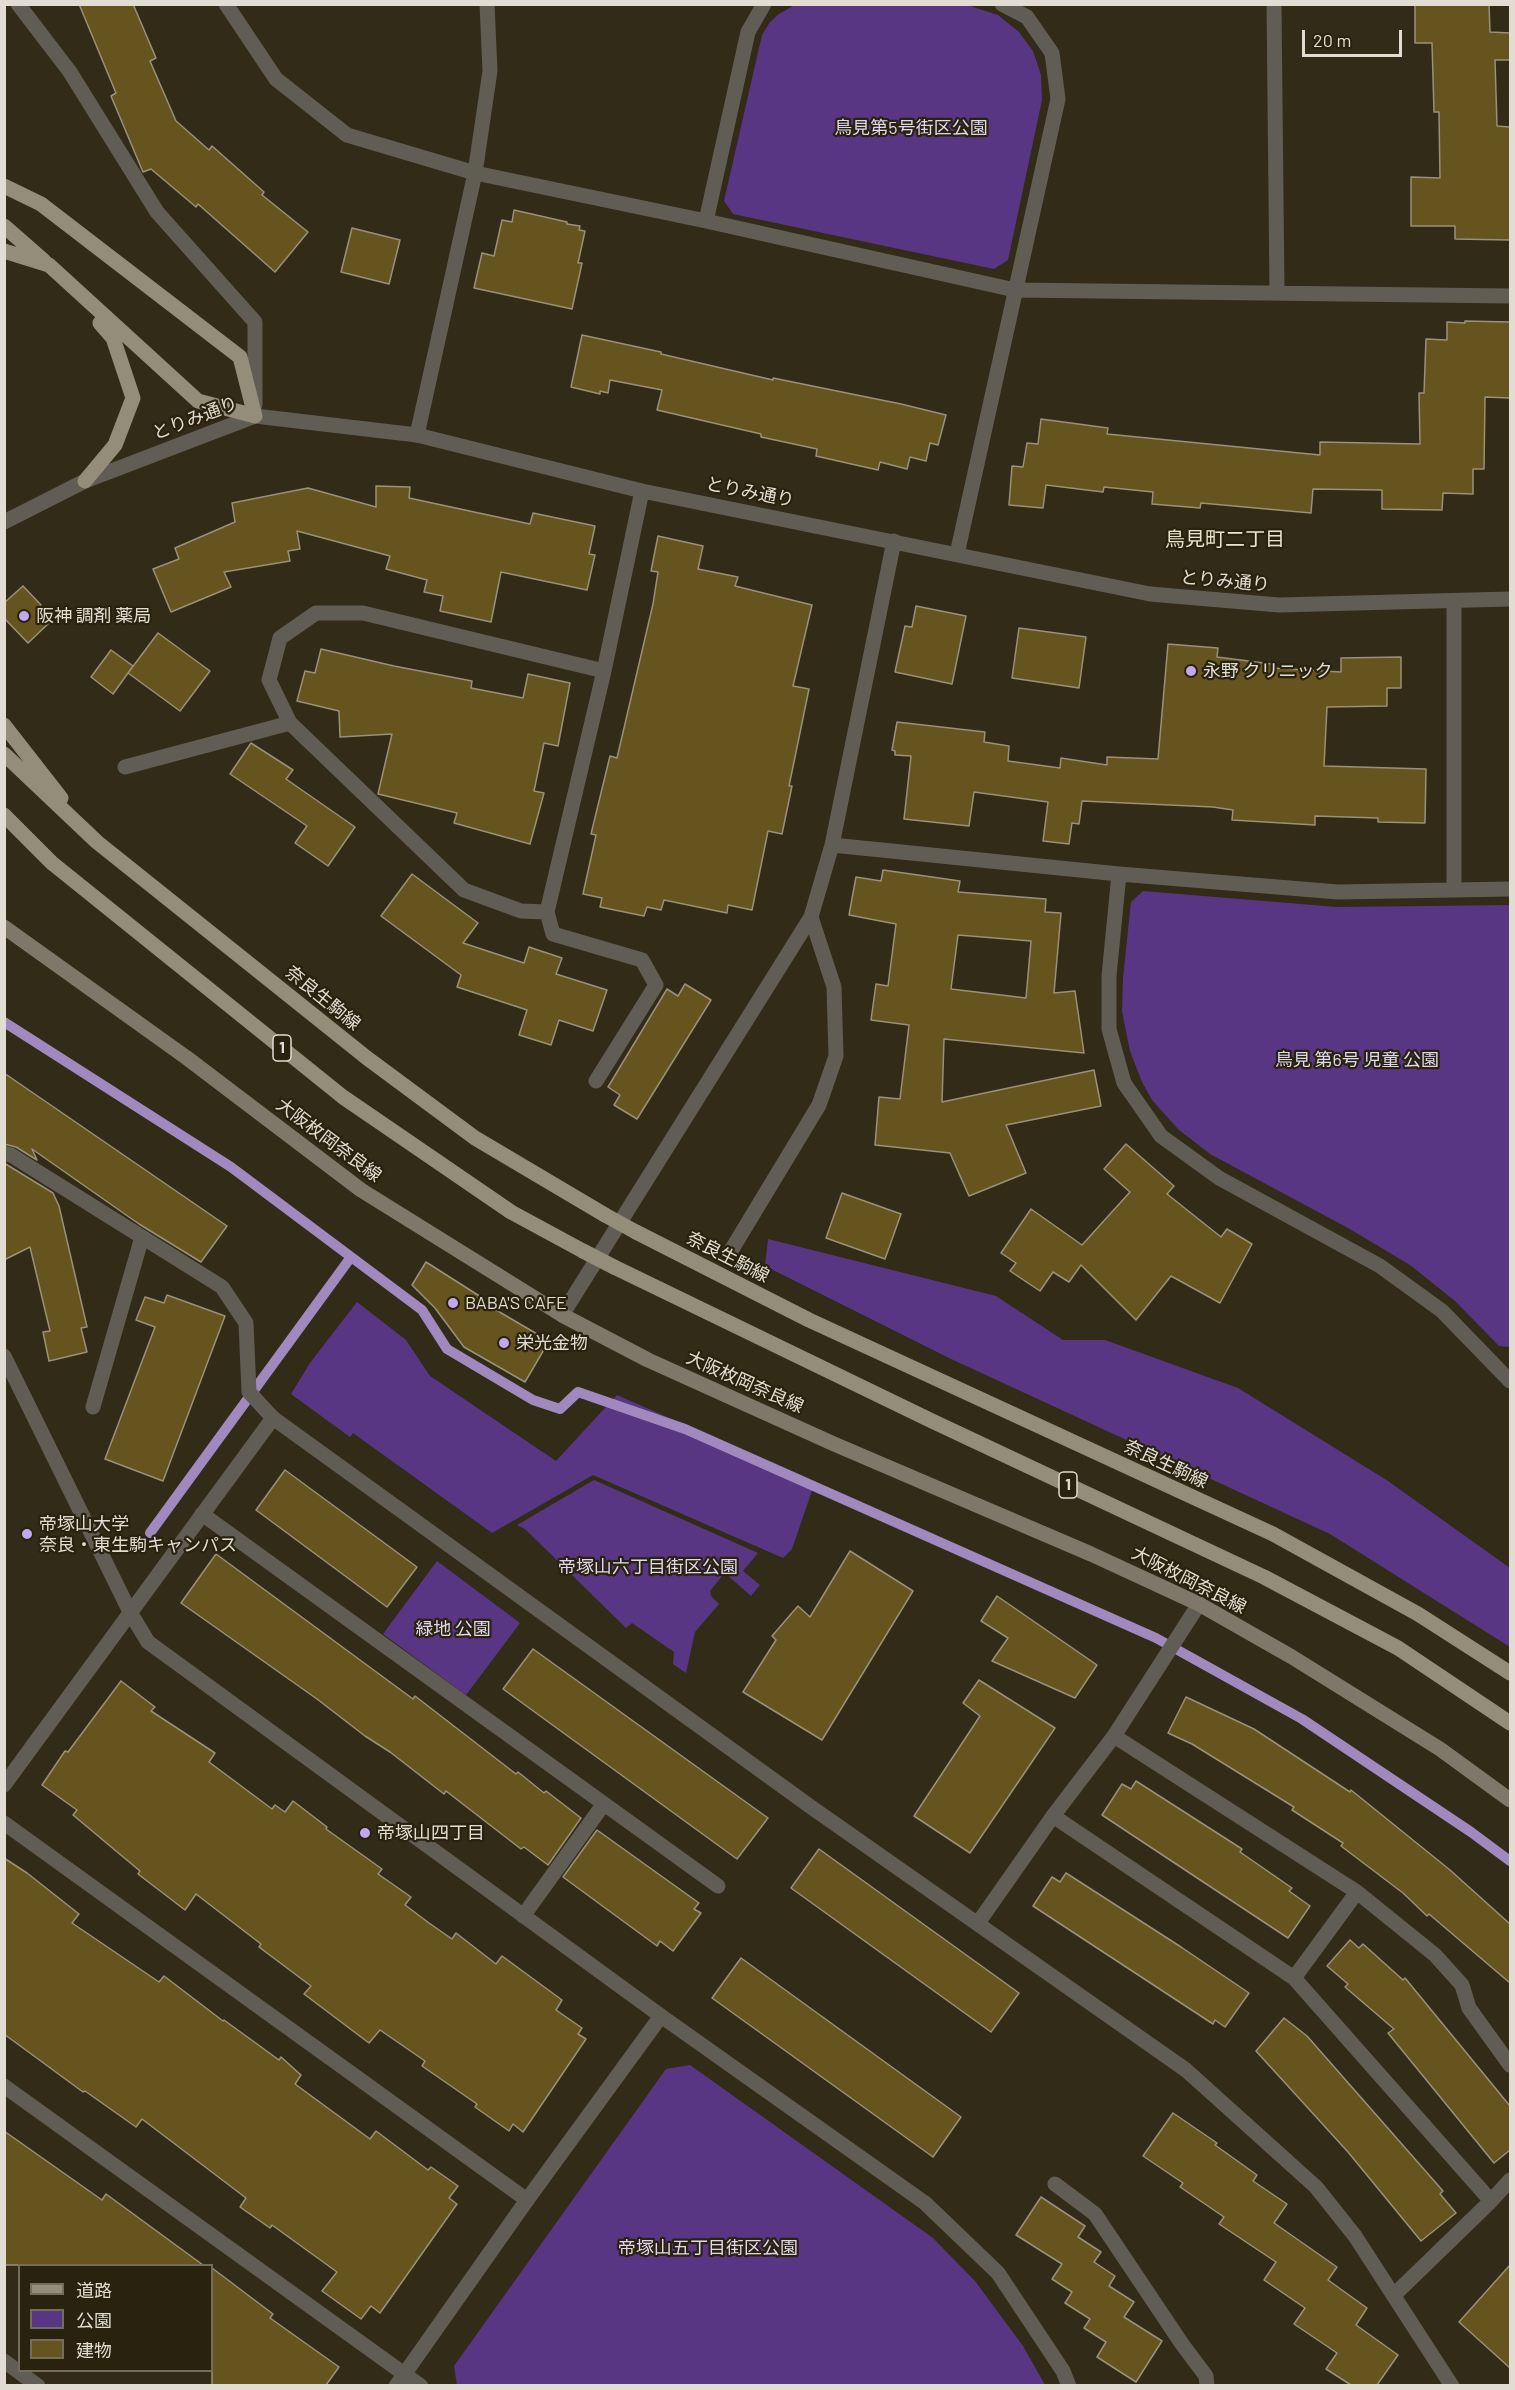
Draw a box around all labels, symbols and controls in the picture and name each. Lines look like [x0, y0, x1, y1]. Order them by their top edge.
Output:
scale bar [1305, 18, 1406, 56]
text: 20 m [1313, 29, 1351, 51]
park label: 鳥見第5号街区公園 [834, 117, 988, 139]
street label: とりみ通り [149, 392, 241, 444]
street label: とりみ通り [704, 473, 796, 511]
district label: 鳥見町二丁目 [1165, 527, 1285, 551]
street label: とりみ通り [1179, 566, 1271, 596]
place label: 阪神 調剤 薬局 [36, 605, 151, 627]
marker: 阪神 調剤 薬局 [17, 609, 31, 623]
place label: 永野 クリニック [1203, 660, 1333, 682]
marker: 永野 クリニック [1184, 664, 1198, 678]
street label: 奈良生駒線 [281, 961, 365, 1035]
road number: 1 [273, 1035, 291, 1061]
park label: 鳥見 第6号 児童 公園 [1275, 1049, 1439, 1071]
street label: 大阪枚岡奈良線 [272, 1093, 386, 1187]
street label: 奈良生駒線 [683, 1227, 773, 1287]
place label: BABA'S CAFE [465, 1292, 567, 1314]
marker: BABA'S CAFE [446, 1296, 460, 1310]
place label: 栄光金物 [516, 1332, 588, 1354]
marker: 栄光金物 [497, 1336, 511, 1350]
street label: 大阪枚岡奈良線 [683, 1347, 807, 1417]
street label: 奈良生駒線 [1121, 1435, 1211, 1493]
road number: 1 [1059, 1472, 1077, 1498]
place label: 帝塚山大学 奈良・東生駒キャンパス [39, 1513, 237, 1556]
marker: 帝塚山大学 奈良・東生駒キャンパス [20, 1527, 34, 1541]
street label: 大阪枚岡奈良線 [1128, 1542, 1250, 1618]
park label: 帝塚山六丁目街区公園 [558, 1556, 738, 1578]
park label: 緑地 公園 [415, 1618, 491, 1640]
place label: 帝塚山四丁目 [377, 1822, 485, 1844]
marker: 帝塚山四丁目 [358, 1826, 372, 1840]
park label: 帝塚山五丁目街区公園 [618, 2237, 798, 2259]
legend [18, 2264, 213, 2372]
text: 道路 [76, 2279, 112, 2301]
text: 公園 [76, 2309, 112, 2331]
text: 建物 [76, 2339, 112, 2361]

